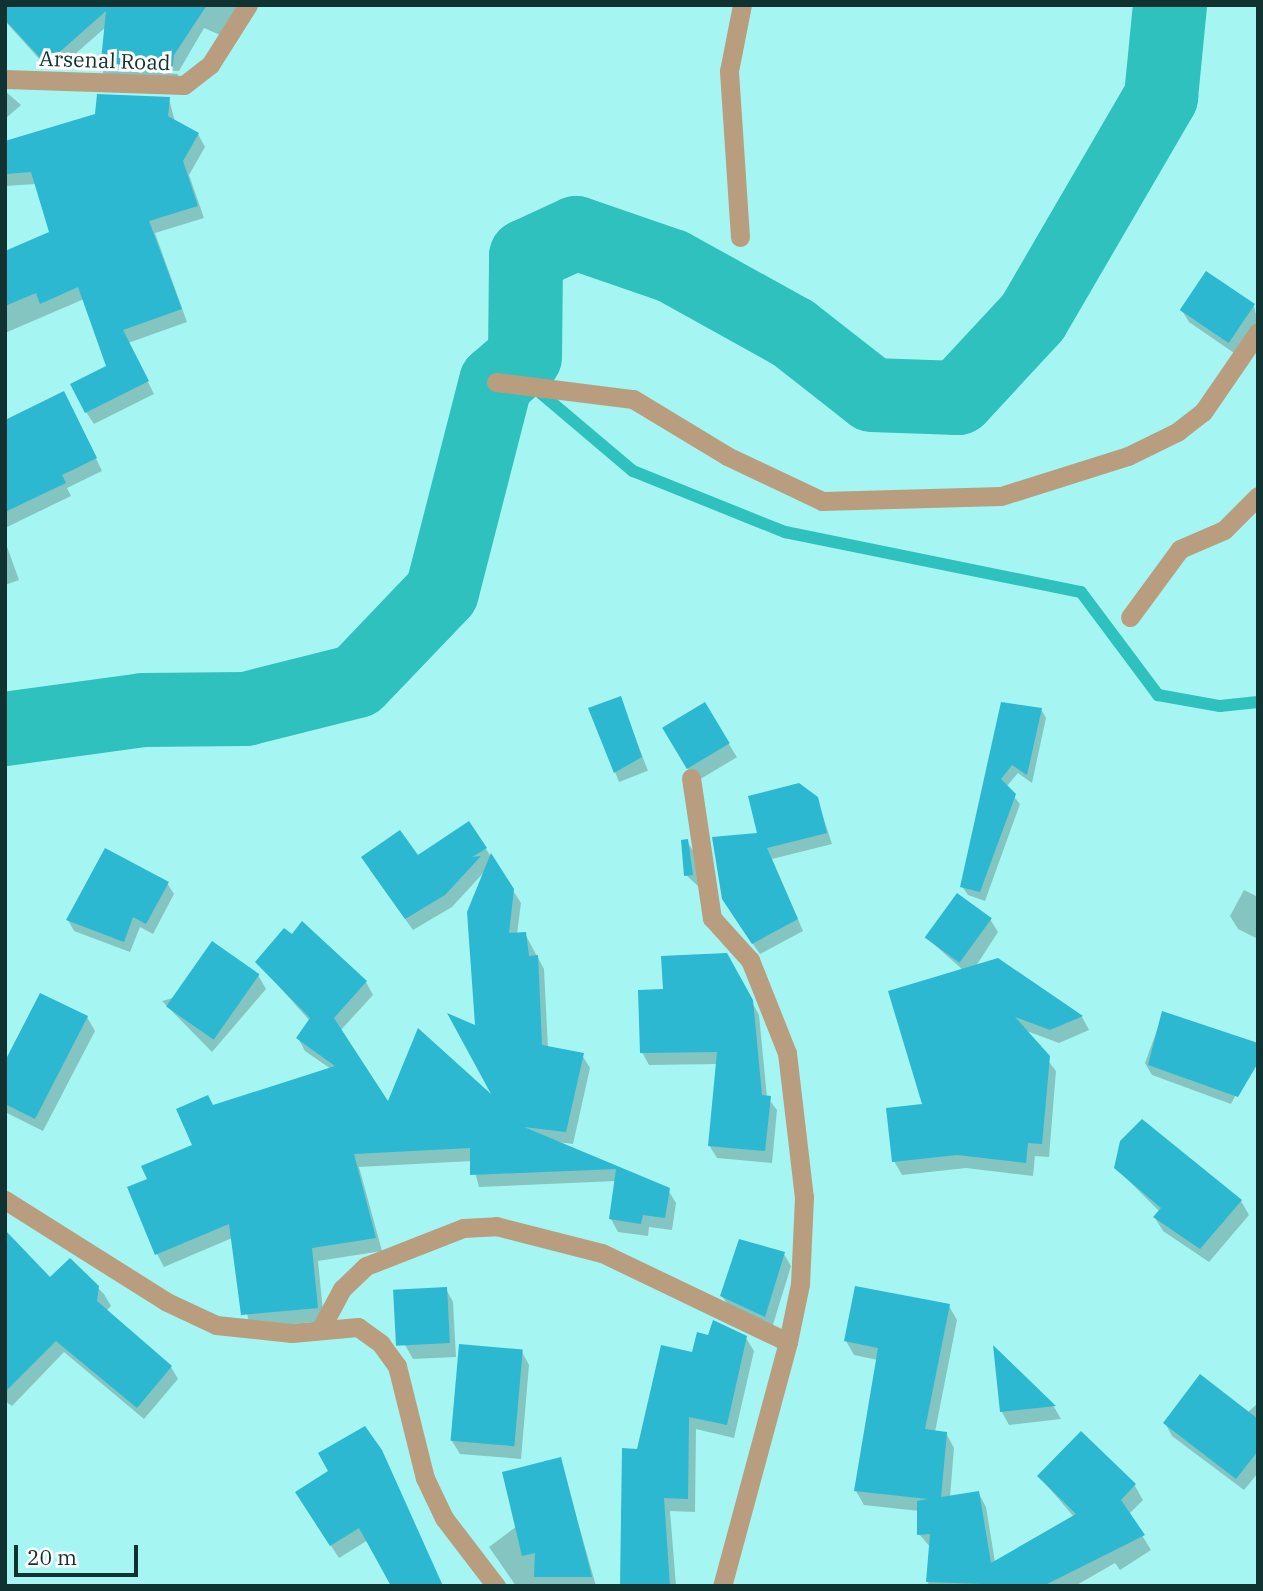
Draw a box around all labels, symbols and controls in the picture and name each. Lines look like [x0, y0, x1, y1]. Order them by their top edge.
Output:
street label: Arsenal Road [39, 45, 171, 75]
scale bar [18, 1532, 142, 1576]
text: 20 m [27, 1543, 77, 1571]

